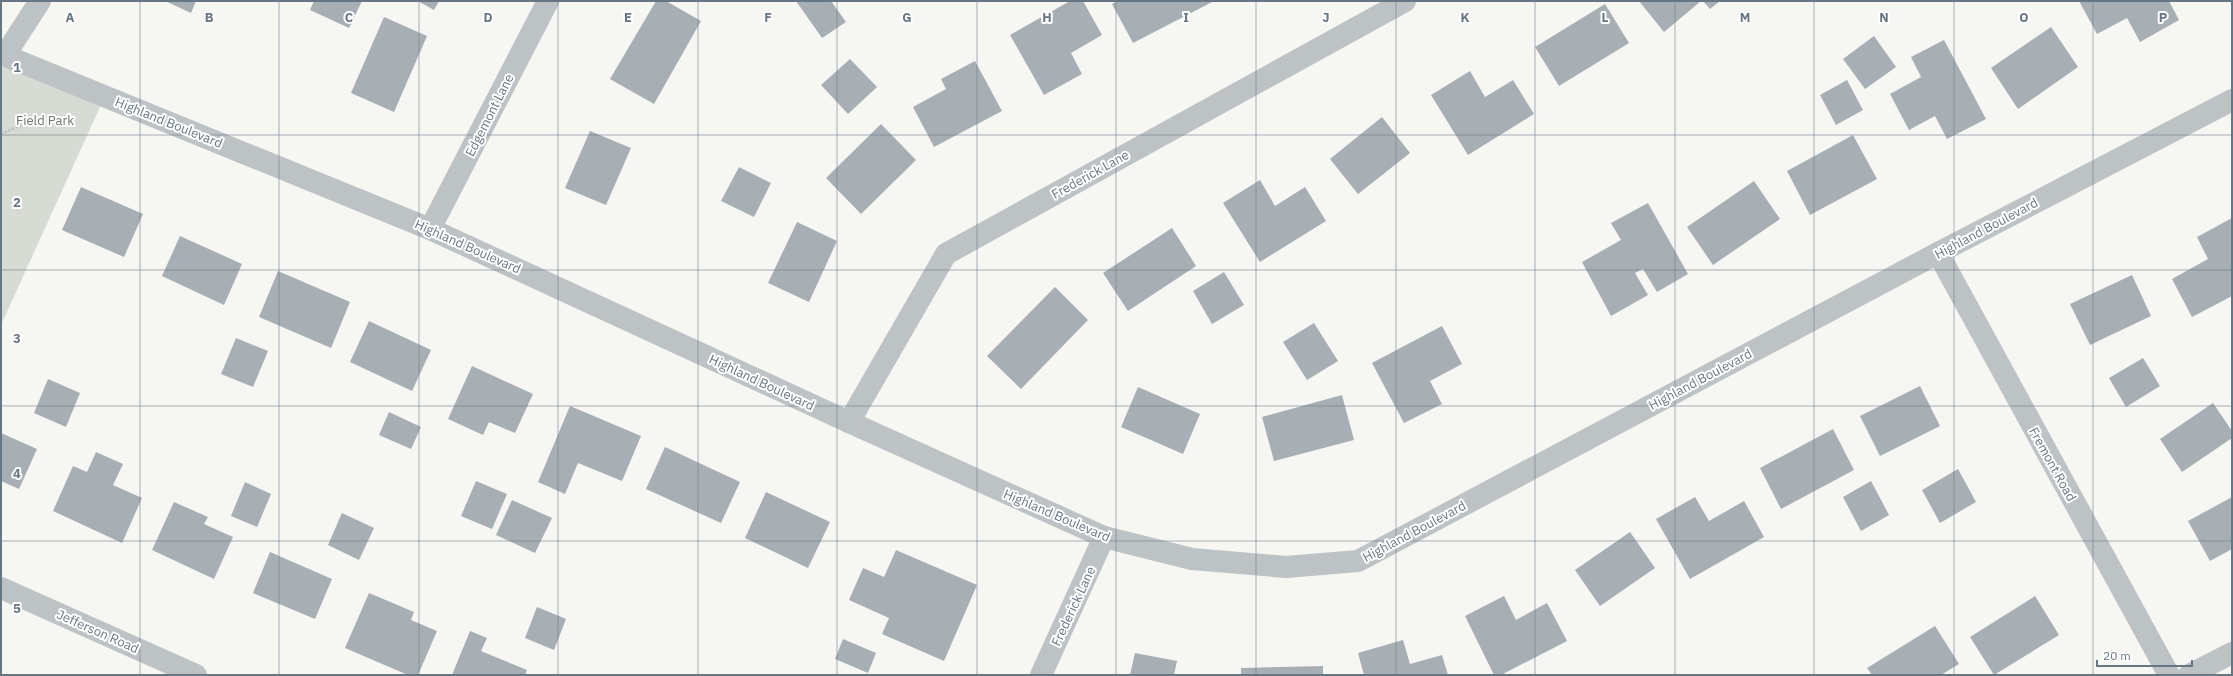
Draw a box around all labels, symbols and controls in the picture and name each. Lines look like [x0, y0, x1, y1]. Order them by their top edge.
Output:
text: A [66, 9, 75, 26]
text: B [205, 9, 214, 26]
text: C [345, 9, 354, 26]
text: D [483, 9, 493, 26]
text: E [624, 9, 632, 26]
text: F [764, 9, 772, 26]
text: G [902, 9, 912, 26]
text: H [1042, 9, 1052, 26]
text: I [1183, 9, 1189, 26]
text: J [1322, 9, 1330, 26]
text: K [1460, 9, 1470, 26]
text: L [1602, 9, 1609, 26]
text: M [1740, 9, 1750, 26]
text: N [1879, 9, 1889, 26]
text: O [2019, 9, 2029, 26]
text: P [2159, 9, 2168, 26]
text: 1 [13, 59, 21, 76]
street label: Edgemont Lane [461, 71, 518, 159]
street label: Highland Boulevard [113, 93, 225, 152]
park label: Field Park [16, 112, 74, 129]
street label: Frederick Lane [1049, 146, 1132, 203]
text: 2 [13, 194, 21, 211]
street label: Highland Boulevard [1932, 194, 2041, 263]
street label: Highland Boulevard [412, 215, 523, 277]
text: 3 [13, 330, 21, 347]
street label: Highland Boulevard [1646, 345, 1755, 414]
street label: Highland Boulevard [706, 351, 817, 414]
street label: Fremont Road [2025, 424, 2080, 504]
text: 4 [13, 465, 21, 482]
street label: Highland Boulevard [1001, 485, 1113, 546]
street label: Highland Boulevard [1360, 497, 1469, 566]
street label: Frederick Lane [1048, 564, 1099, 649]
text: 5 [13, 600, 21, 617]
street label: Jefferson Road [54, 606, 141, 657]
scale bar [2097, 642, 2192, 668]
text: 20 m [2103, 648, 2131, 663]

